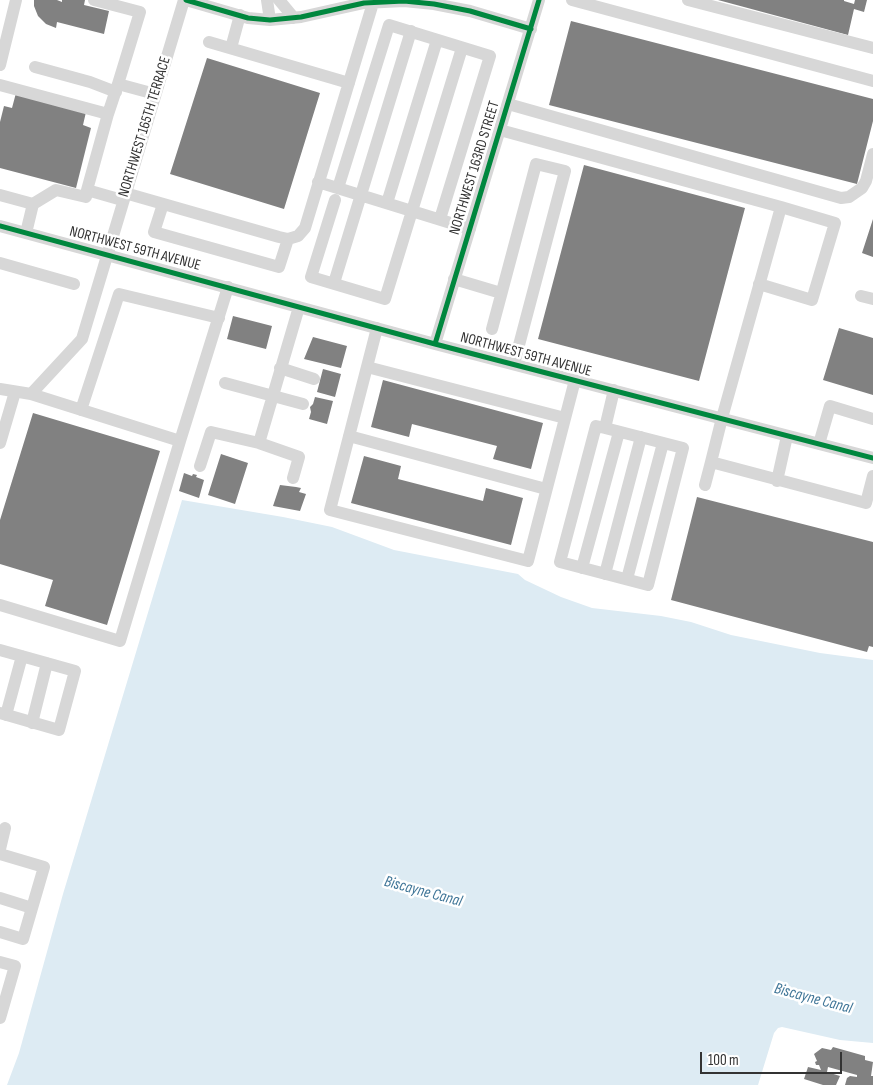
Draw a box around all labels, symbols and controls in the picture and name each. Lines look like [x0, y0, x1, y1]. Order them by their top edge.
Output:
street label: NORTHWEST 165TH TERRACE [115, 55, 175, 199]
street label: NORTHWEST 163RD STREET [446, 99, 504, 237]
street label: NORTHWEST 59TH AVENUE [67, 223, 203, 275]
street label: NORTHWEST 59TH AVENUE [458, 329, 594, 381]
water label: Biscayne Canal [382, 872, 464, 912]
water label: Biscayne Canal [772, 979, 854, 1019]
scale bar [703, 1042, 846, 1074]
text: 100 m [708, 1051, 739, 1070]

